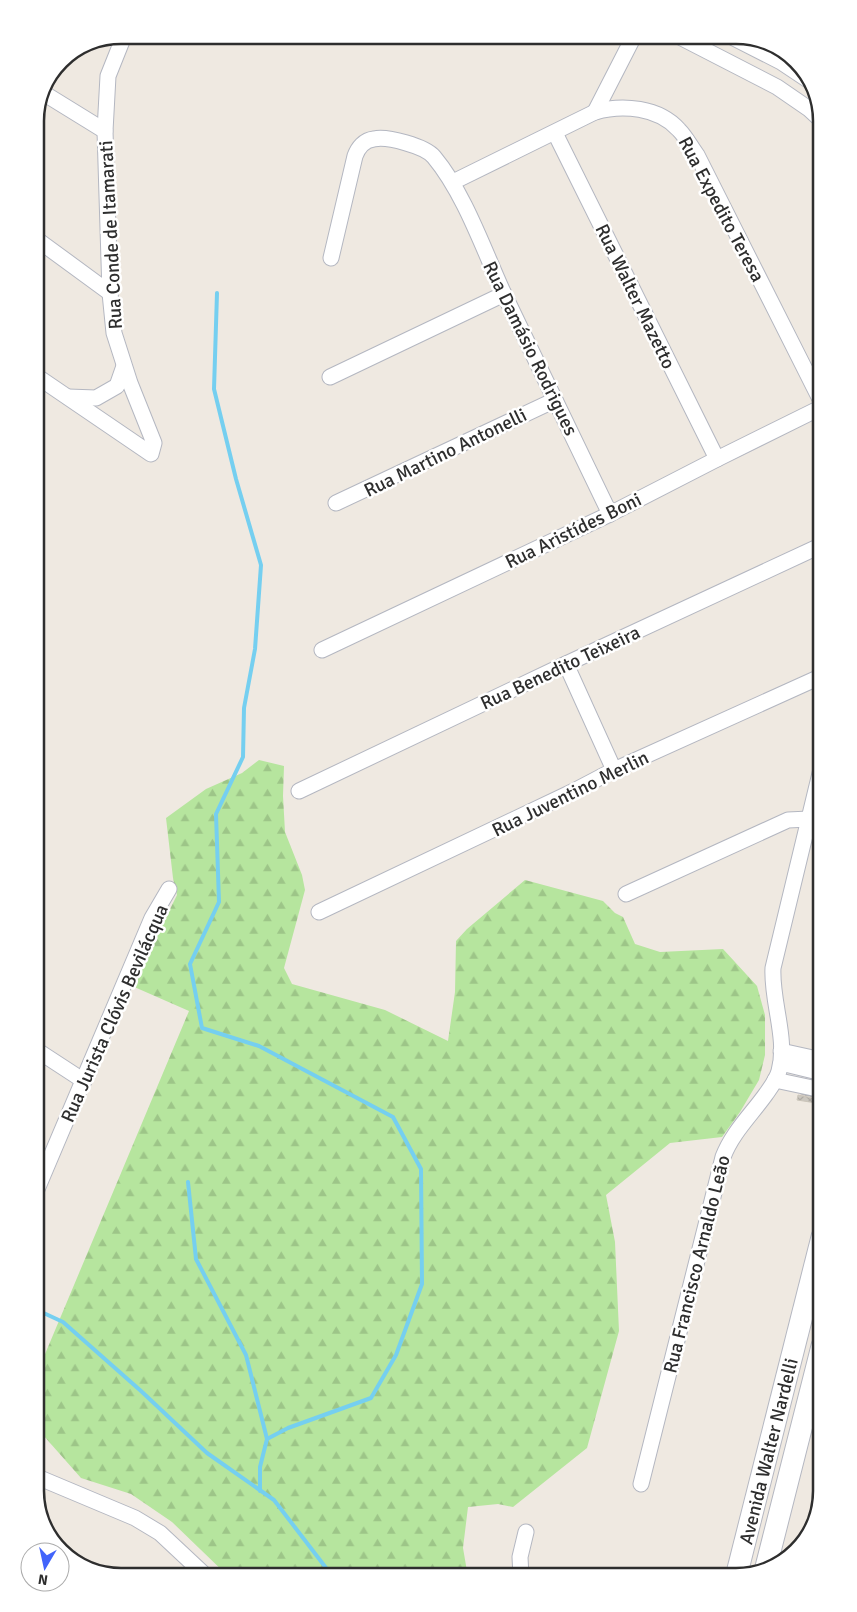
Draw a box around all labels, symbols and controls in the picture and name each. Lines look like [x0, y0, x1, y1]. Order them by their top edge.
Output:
street label: Rua Expedito Teresa [673, 133, 770, 286]
street label: Rua Conde de Itamarati [94, 140, 128, 330]
street label: Rua Walter Mazetto [590, 220, 681, 373]
street label: Rua Damásio Rodrigues [477, 257, 583, 440]
street label: Rua Martino Antonelli [360, 403, 531, 503]
street label: Rua Aristídes Boni [501, 488, 645, 574]
street label: Rua Benedito Teixeira [477, 620, 644, 715]
street label: Rua Juventino Merlin [488, 746, 653, 842]
street label: Rua Jurista Clóvis Bevilácqua [56, 900, 174, 1126]
street label: Rua Francisco Arnaldo Leão [658, 1153, 736, 1376]
street label: Avenida Walter Nardelli [734, 1356, 804, 1547]
north arrow [20, 1542, 70, 1592]
text: N [37, 1570, 49, 1589]

